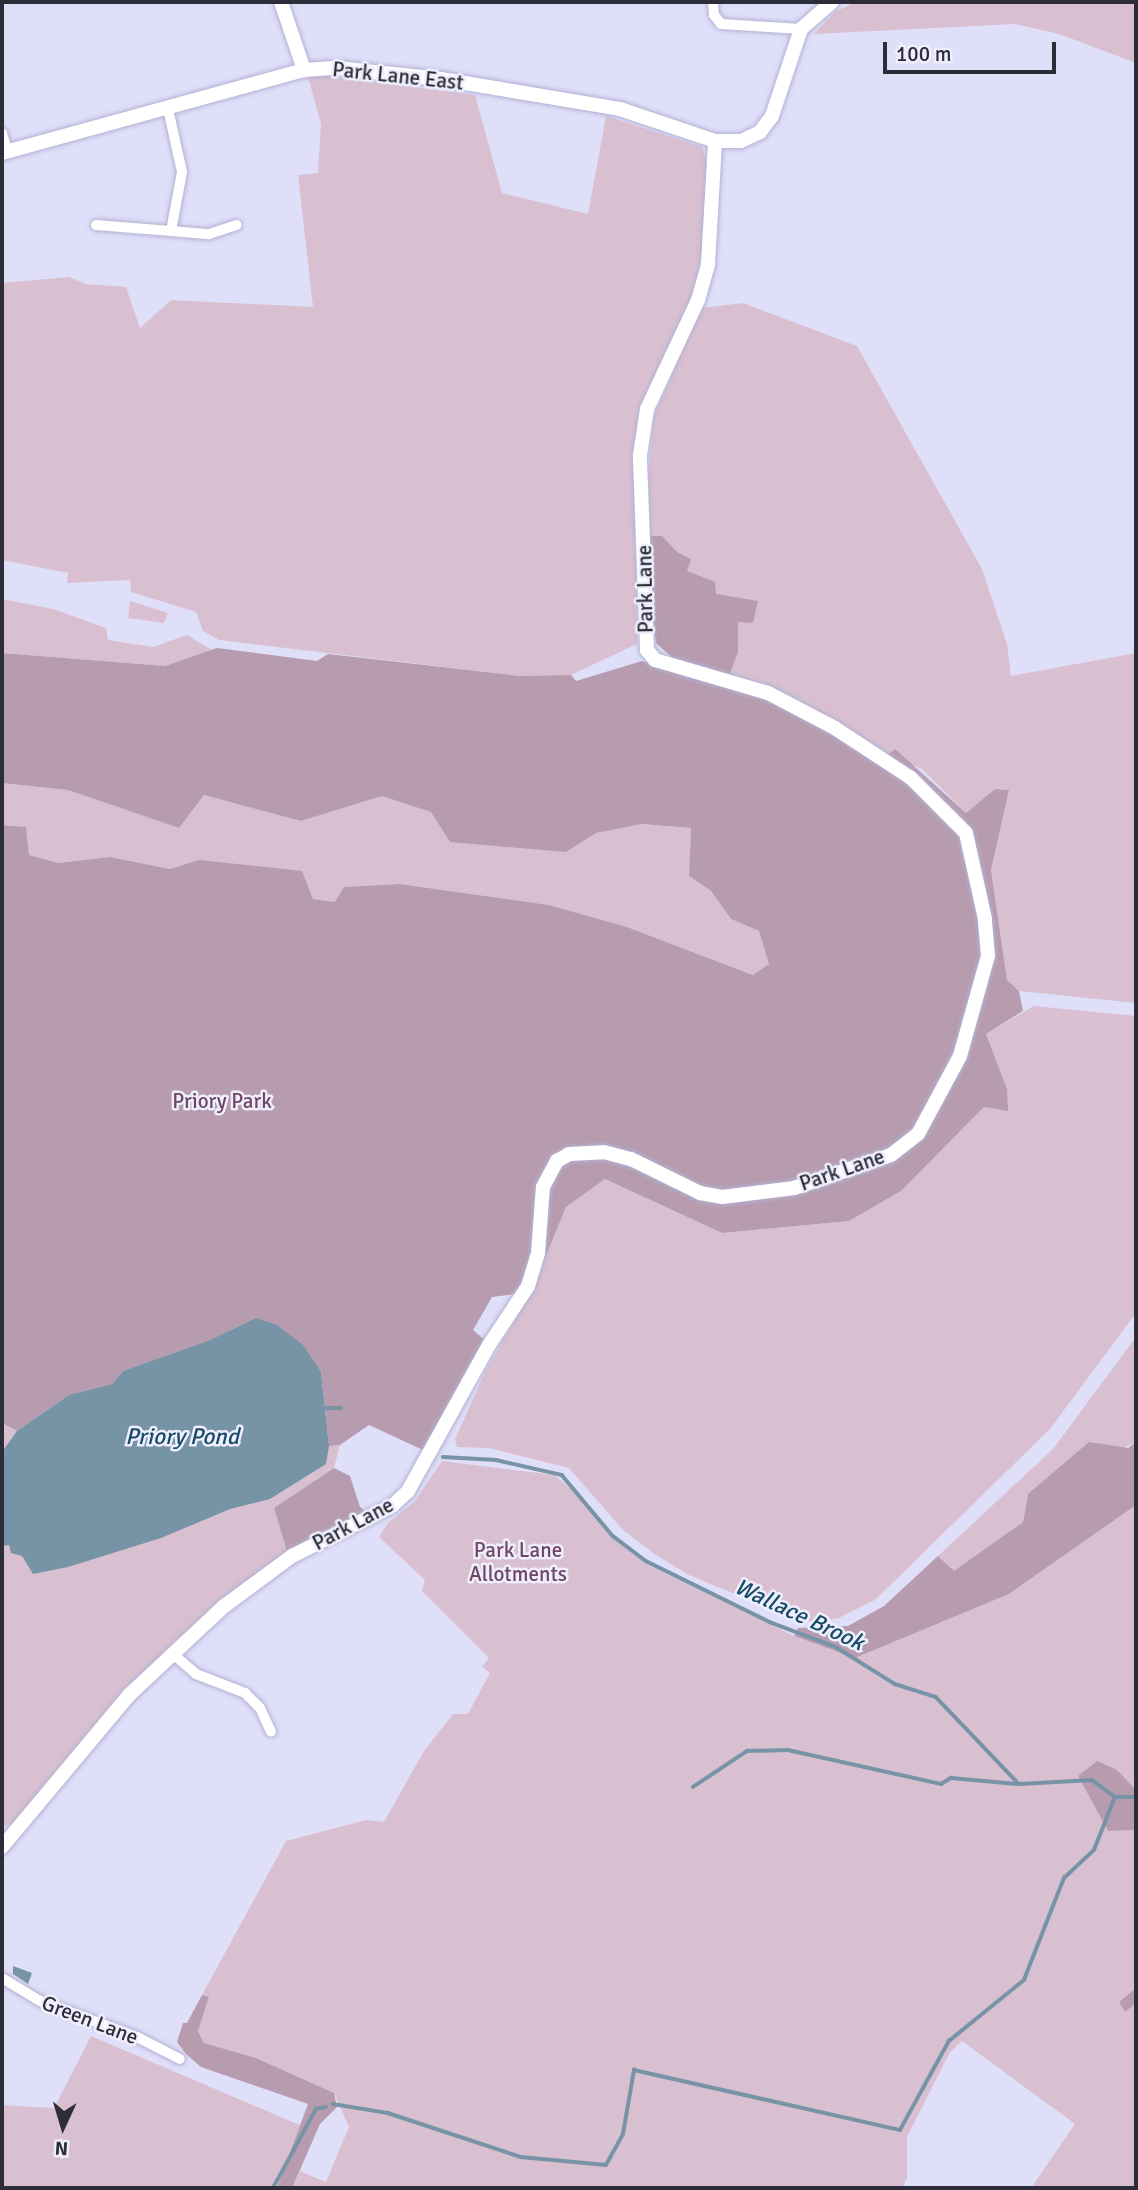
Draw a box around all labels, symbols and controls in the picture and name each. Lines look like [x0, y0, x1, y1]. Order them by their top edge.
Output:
scale bar [886, 28, 1059, 72]
text: 100 m [896, 41, 951, 67]
street label: Park Lane East [331, 57, 465, 95]
street label: Park Lane [632, 545, 658, 633]
park label: Priory Park [172, 1088, 272, 1114]
street label: Park Lane [796, 1144, 888, 1196]
water label: Priory Pond [125, 1423, 239, 1451]
street label: Park Lane [308, 1492, 398, 1556]
park label: Park Lane Allotments [469, 1537, 567, 1587]
water label: Wallace Brook [730, 1573, 868, 1657]
street label: Green Lane [38, 1990, 142, 2050]
north arrow [28, 2092, 98, 2162]
text: N [54, 2136, 69, 2160]

